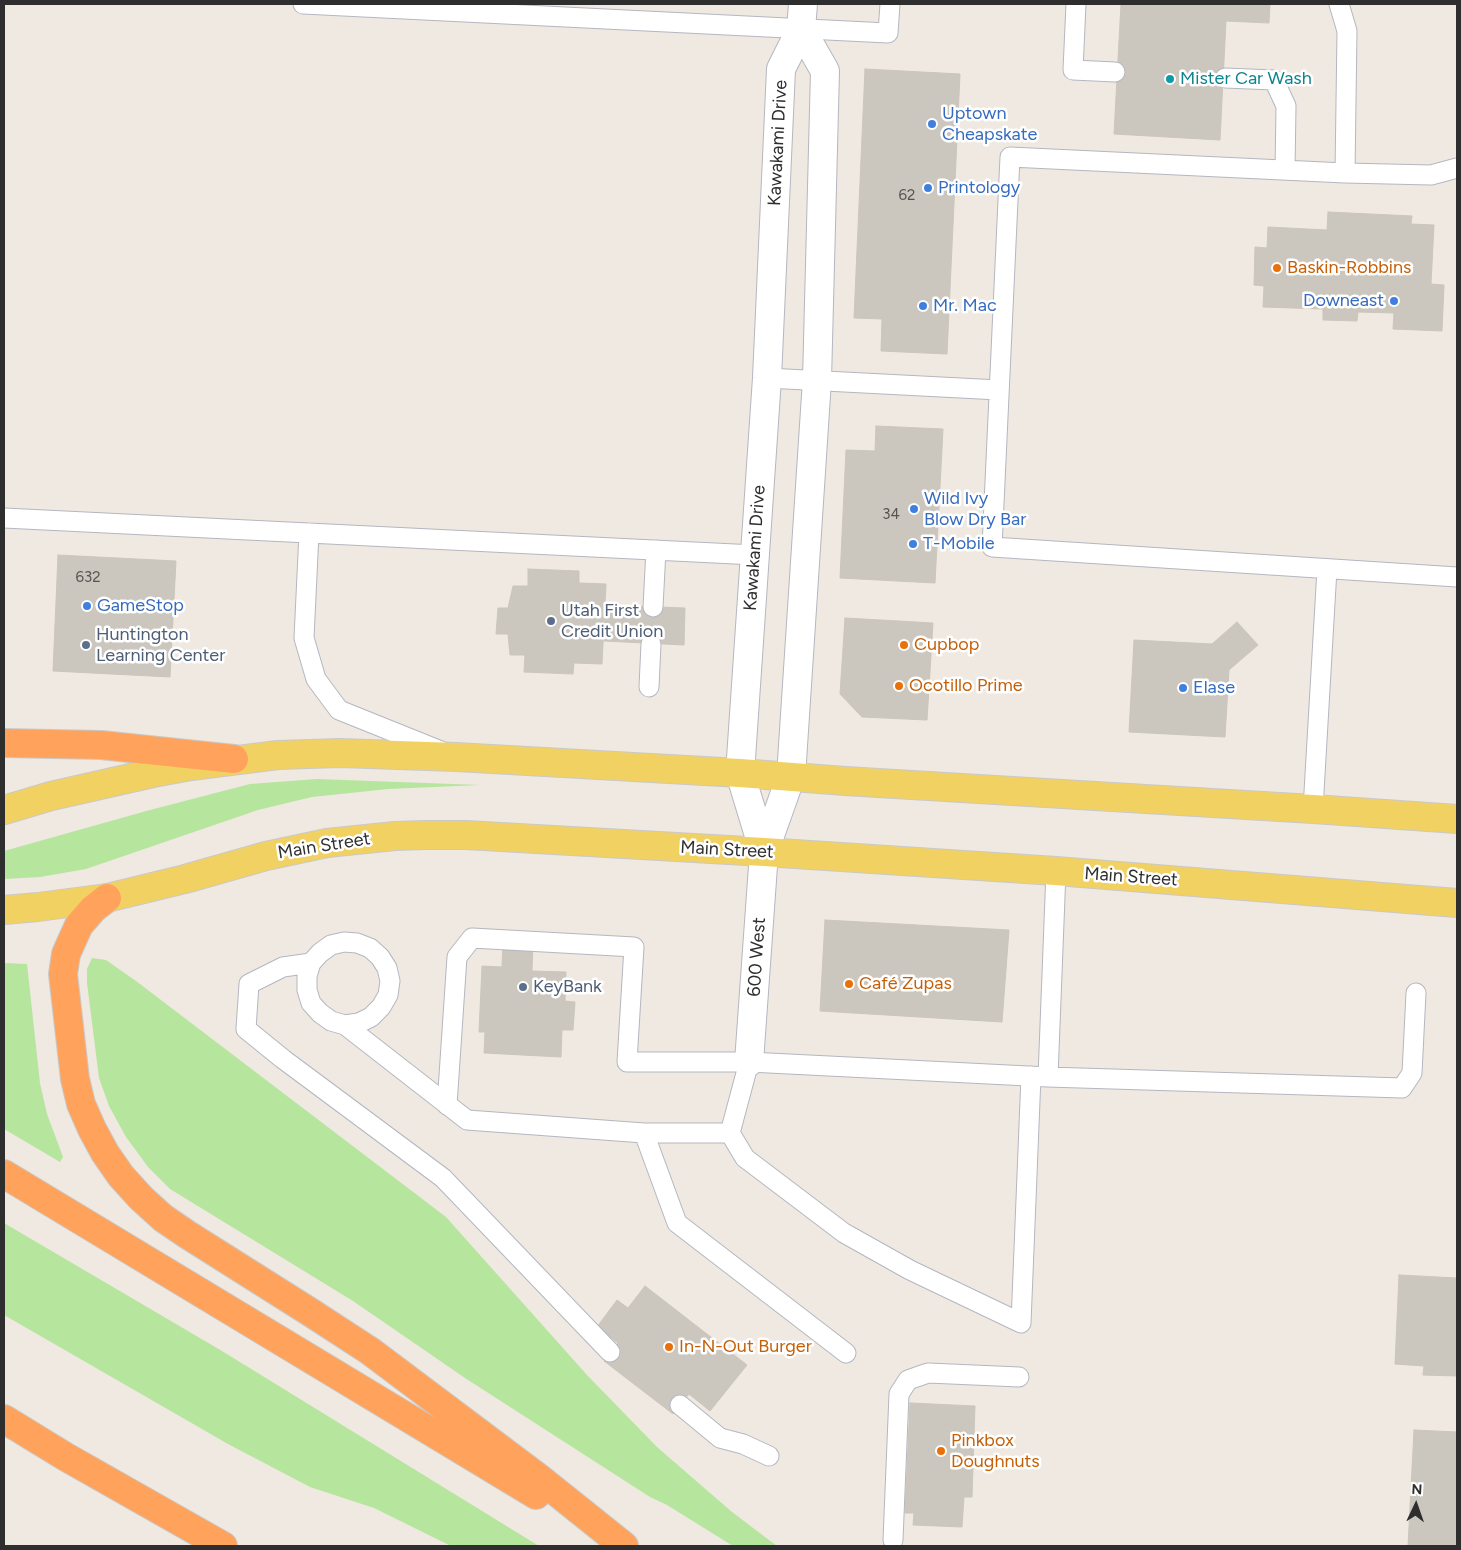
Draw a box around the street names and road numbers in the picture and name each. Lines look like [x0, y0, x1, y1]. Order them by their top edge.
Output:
street label: Kawakami Drive [764, 79, 792, 207]
street label: Kawakami Drive [740, 484, 770, 612]
street label: Main Street [276, 828, 372, 864]
street label: Main Street [680, 837, 774, 863]
street label: Main Street [1084, 863, 1178, 891]
street label: 600 West [743, 917, 771, 997]

